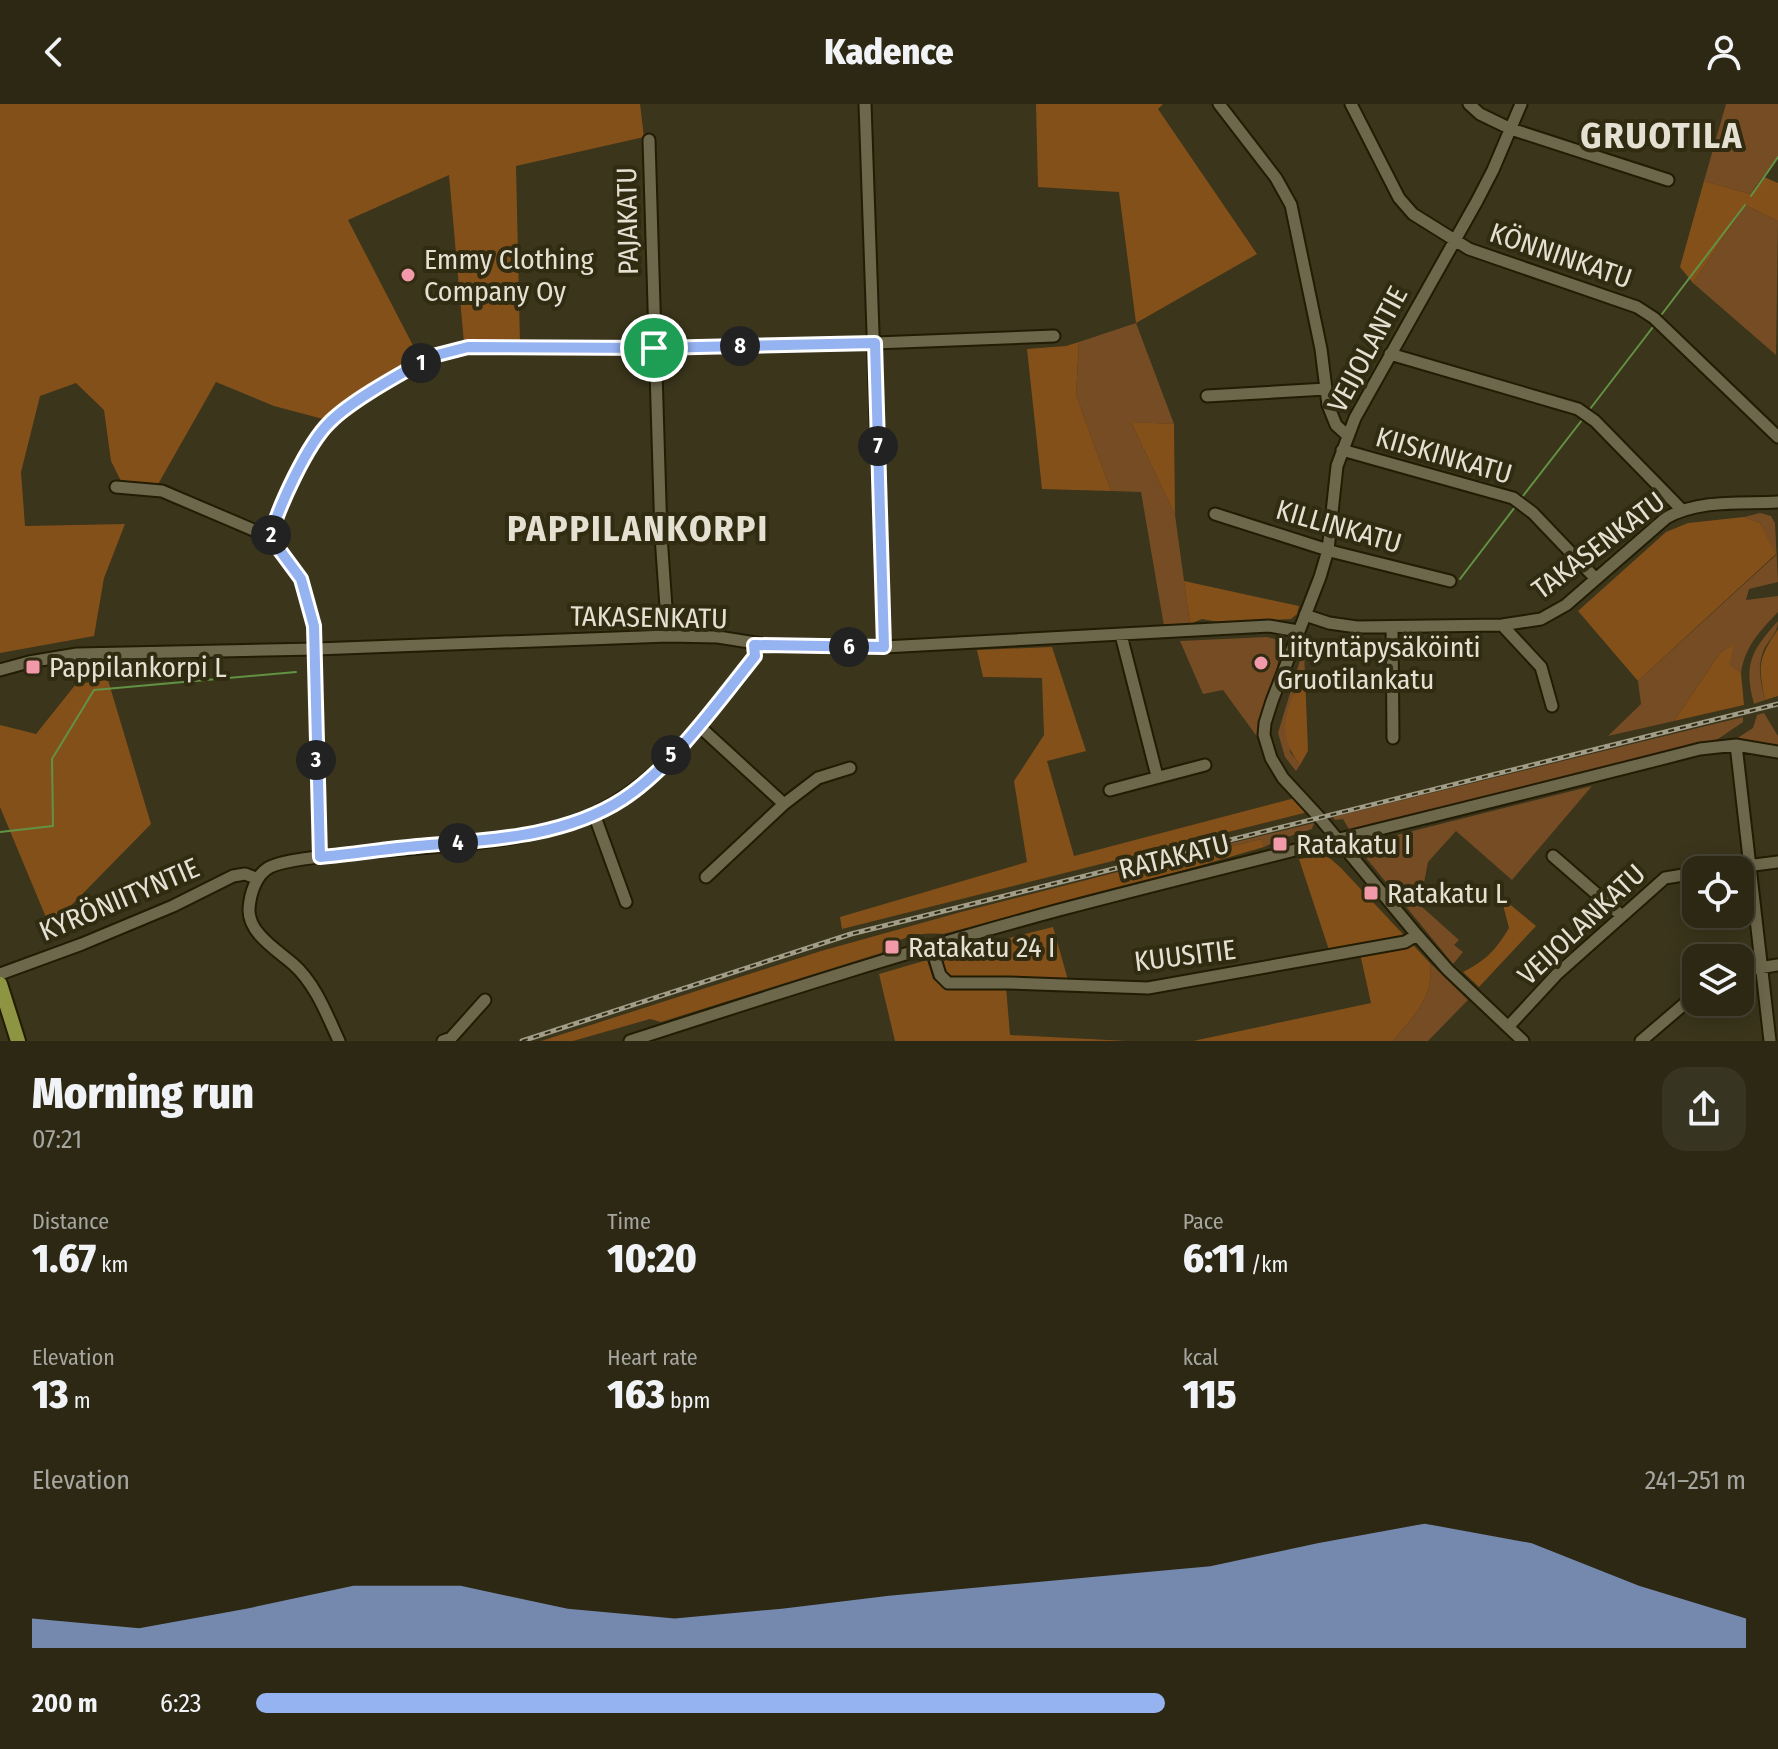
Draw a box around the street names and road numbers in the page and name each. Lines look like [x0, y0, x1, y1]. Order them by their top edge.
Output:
street label: PAJAKATU [610, 167, 645, 275]
street label: KÖNNINKATU [1486, 216, 1636, 295]
street label: VEIJOLANTIE [1321, 281, 1414, 418]
street label: KIISKINKATU [1372, 420, 1516, 491]
street label: TAKASENKATU [1526, 485, 1671, 606]
street label: KILLINKATU [1272, 493, 1405, 560]
street label: TAKASENKATU [570, 600, 728, 635]
street label: RATAKATU [1116, 827, 1233, 886]
street label: KYRÖNIITYNTIE [34, 851, 204, 948]
street label: VEIJOLANKATU [1511, 857, 1652, 992]
street label: KUUSITIE [1132, 933, 1238, 978]

